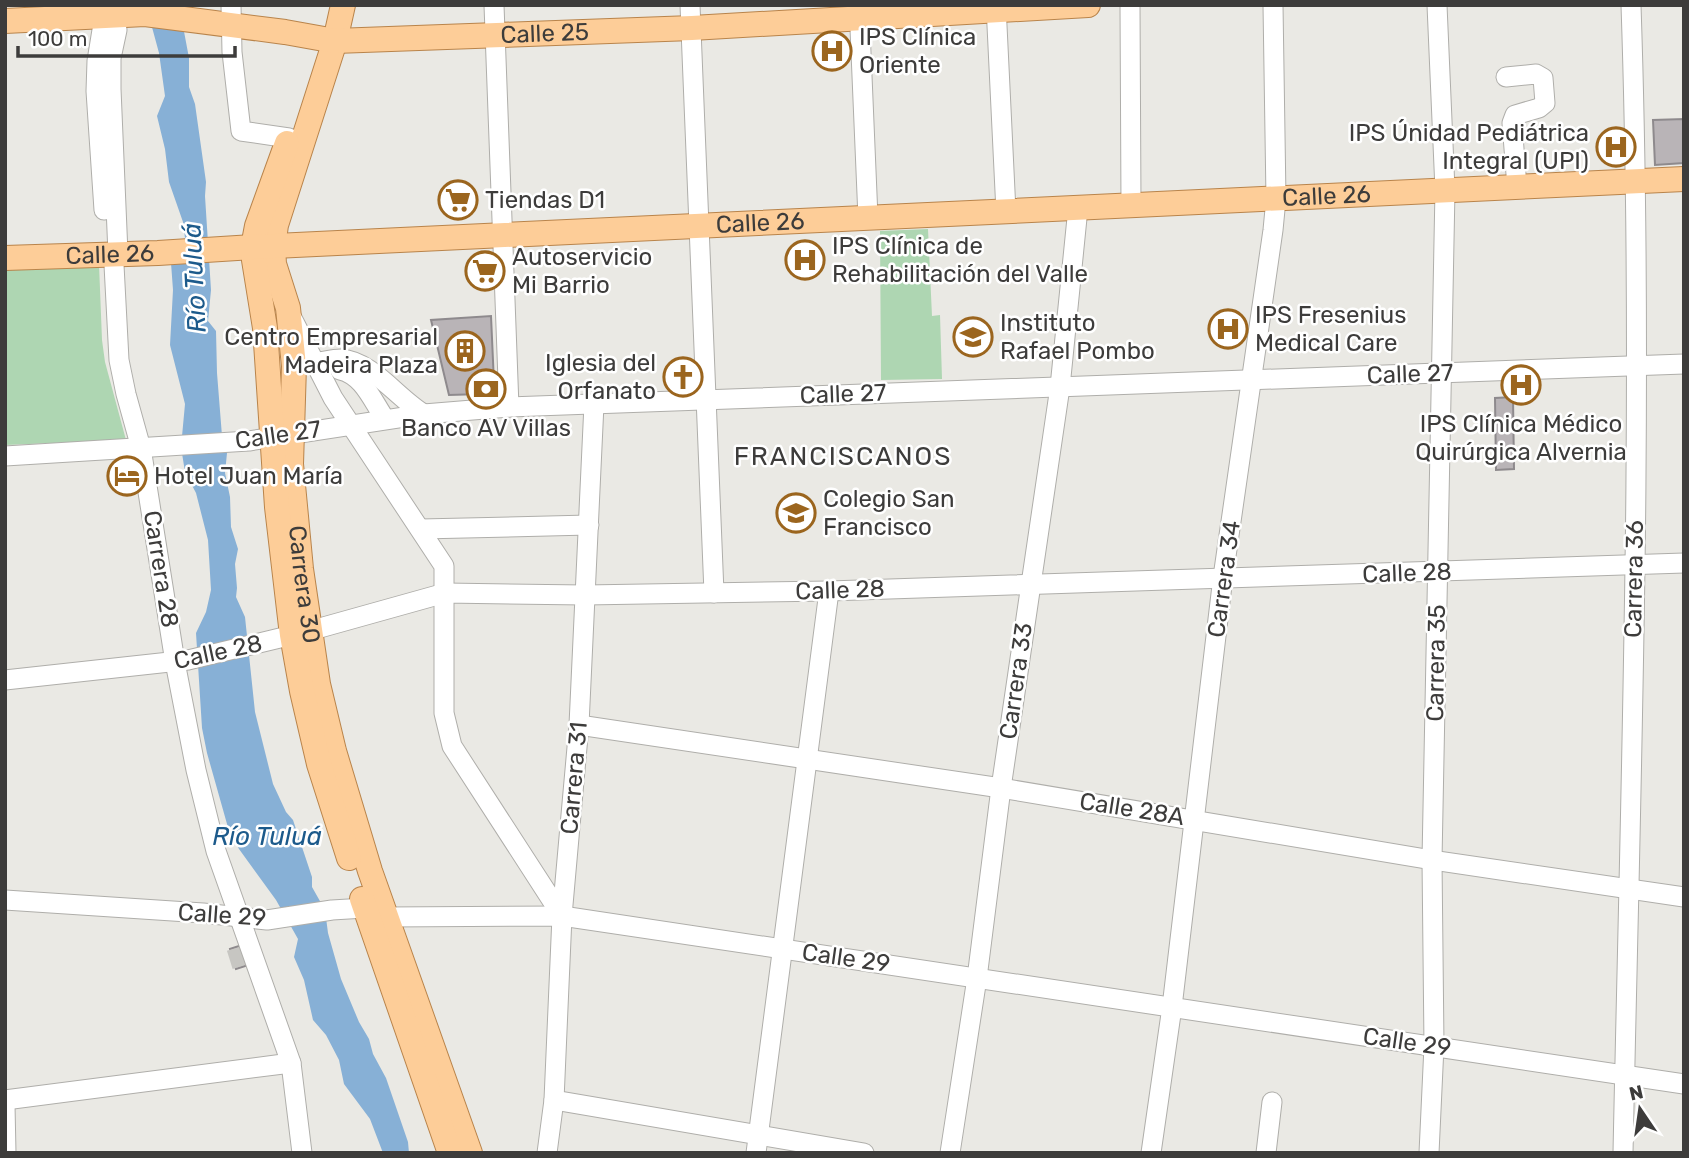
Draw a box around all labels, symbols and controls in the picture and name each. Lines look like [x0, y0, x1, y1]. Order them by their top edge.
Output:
scale bar [18, 14, 234, 58]
street label: Calle 25 [500, 18, 590, 49]
place label: IPS Clínica Oriente [859, 23, 976, 79]
text: 100 m [28, 26, 87, 51]
hospital icon: IPS Clínica Oriente [811, 30, 853, 72]
place label: IPS Únidad Pediátrica Integral (UPI) [1349, 119, 1589, 175]
hospital icon: IPS Únidad Pediátrica Integral (UPI) [1595, 126, 1637, 168]
supermarket icon: Tiendas D1 [437, 179, 479, 221]
street label: Calle 26 [1281, 180, 1372, 212]
place label: Tiendas D1 [485, 186, 605, 214]
street label: Calle 26 [715, 207, 805, 239]
water label: Río Tuluá [176, 222, 213, 334]
place label: IPS Clínica de Rehabilitación del Valle [832, 232, 1088, 288]
street label: Calle 26 [65, 239, 155, 270]
hospital icon: IPS Clínica de Rehabilitación del Valle [784, 239, 826, 281]
place label: Autoservicio Mi Barrio [512, 243, 652, 299]
supermarket icon: Autoservicio Mi Barrio [464, 250, 506, 292]
place label: IPS Fresenius Medical Care [1255, 301, 1407, 357]
hospital icon: IPS Fresenius Medical Care [1207, 308, 1249, 350]
place label: Instituto Rafael Pombo [1000, 309, 1155, 365]
school or university icon: Instituto Rafael Pombo [952, 316, 994, 358]
place label: Centro Empresarial Madeira Plaza [224, 323, 438, 379]
building icon: Centro Empresarial Madeira Plaza [444, 330, 486, 372]
place label: Iglesia del Orfanato [545, 349, 656, 405]
church icon: Iglesia del Orfanato [662, 356, 704, 398]
street label: Calle 27 [1366, 358, 1454, 390]
hospital icon: IPS Clínica Médico Quirúrgica Alvernia [1500, 364, 1542, 406]
bank icon: Banco AV Villas [465, 368, 507, 410]
street label: Calle 27 [799, 378, 887, 410]
place label: IPS Clínica Médico Quirúrgica Alvernia [1415, 410, 1627, 466]
place label: Banco AV Villas [401, 414, 571, 442]
street label: Calle 27 [233, 415, 323, 455]
district label: FRANCISCANOS [734, 441, 952, 472]
hotel icon: Hotel Juan María [106, 455, 148, 497]
place label: Hotel Juan María [154, 462, 343, 490]
place label: Colegio San Francisco [823, 485, 955, 541]
school or university icon: Colegio San Francisco [775, 492, 817, 534]
street label: Carrera 28 [138, 508, 184, 630]
street label: Carrera 34 [1202, 519, 1246, 639]
street label: Carrera 36 [1619, 520, 1649, 638]
street label: Carrera 30 [283, 524, 326, 645]
street label: Calle 28 [1362, 557, 1452, 589]
street label: Calle 28 [795, 574, 885, 606]
street label: Carrera 35 [1421, 604, 1451, 722]
street label: Carrera 33 [994, 621, 1038, 741]
street label: Calle 28 [171, 629, 265, 675]
street label: Carrera 31 [555, 720, 593, 836]
street label: Calle 28A [1078, 787, 1186, 831]
water label: Río Tuluá [212, 821, 322, 852]
street label: Calle 29 [177, 898, 267, 932]
street label: Calle 29 [800, 938, 892, 978]
street label: Calle 29 [1361, 1022, 1453, 1062]
north arrow [1605, 1074, 1675, 1144]
text: N [1627, 1080, 1646, 1106]

